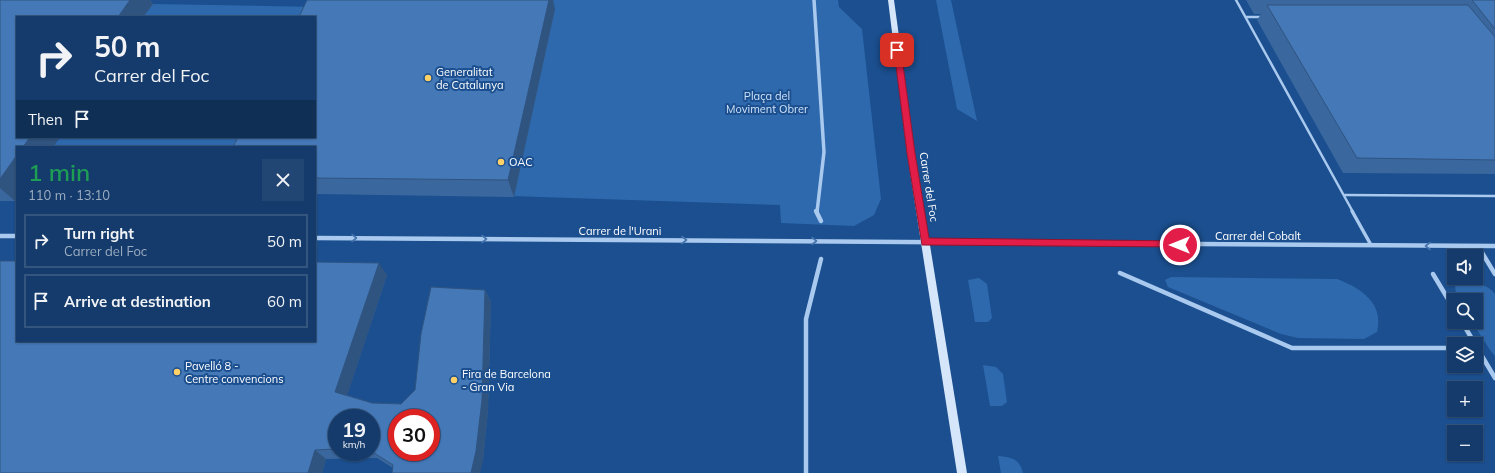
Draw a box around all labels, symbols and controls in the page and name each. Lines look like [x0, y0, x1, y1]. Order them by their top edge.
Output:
text: 50 m [94, 29, 160, 64]
icon: right [28, 32, 80, 84]
pin [880, 33, 914, 67]
icon: arrive [886, 39, 908, 61]
text: Carrer del Foc [94, 64, 209, 87]
place label: Generalitat de Catalunya [436, 65, 504, 92]
marker: Generalitat de Catalunya [423, 73, 433, 83]
park label: Plaça del Moviment Obrer [726, 89, 808, 116]
icon: arrive [71, 108, 93, 130]
text: Then [28, 110, 63, 129]
street label: Carrer del Foc [917, 151, 942, 223]
place label: OAC [509, 155, 533, 169]
text: 1 min [28, 157, 90, 187]
marker: OAC [496, 157, 506, 167]
button: close [262, 159, 304, 201]
text: 110 m · 13:10 [28, 187, 110, 203]
text: Turn right [64, 224, 134, 243]
street label: Carrer de l'Urani [579, 224, 661, 238]
position arrow [1159, 224, 1201, 266]
street label: Carrer del Cobalt [1215, 229, 1301, 243]
icon: right [30, 230, 52, 252]
text: 50 m [267, 232, 302, 251]
one-way arrow [351, 234, 357, 242]
one-way arrow [481, 235, 487, 243]
one-way arrow [681, 236, 687, 244]
one-way arrow [811, 237, 817, 245]
one-way arrow [1425, 242, 1431, 250]
text: Carrer del Foc [64, 243, 147, 259]
map controls [1447, 249, 1483, 461]
button: sound [1447, 249, 1483, 285]
icon: arrive [30, 290, 52, 312]
text: Arrive at destination [64, 292, 211, 311]
text: 60 m [267, 292, 302, 311]
button: search [1447, 293, 1483, 329]
button: layers [1447, 337, 1483, 373]
place label: Pavelló 8 - Centre convencions [185, 359, 284, 386]
marker: Pavelló 8 - Centre convencions [172, 367, 182, 377]
place label: Fira de Barcelona - Gran Via [462, 367, 551, 394]
marker: Fira de Barcelona - Gran Via [449, 375, 459, 385]
button: + [1447, 381, 1483, 417]
speed limit sign: 30 [388, 409, 440, 461]
text: 19 [342, 417, 366, 442]
button: − [1447, 425, 1483, 461]
text: km/h [343, 438, 365, 451]

